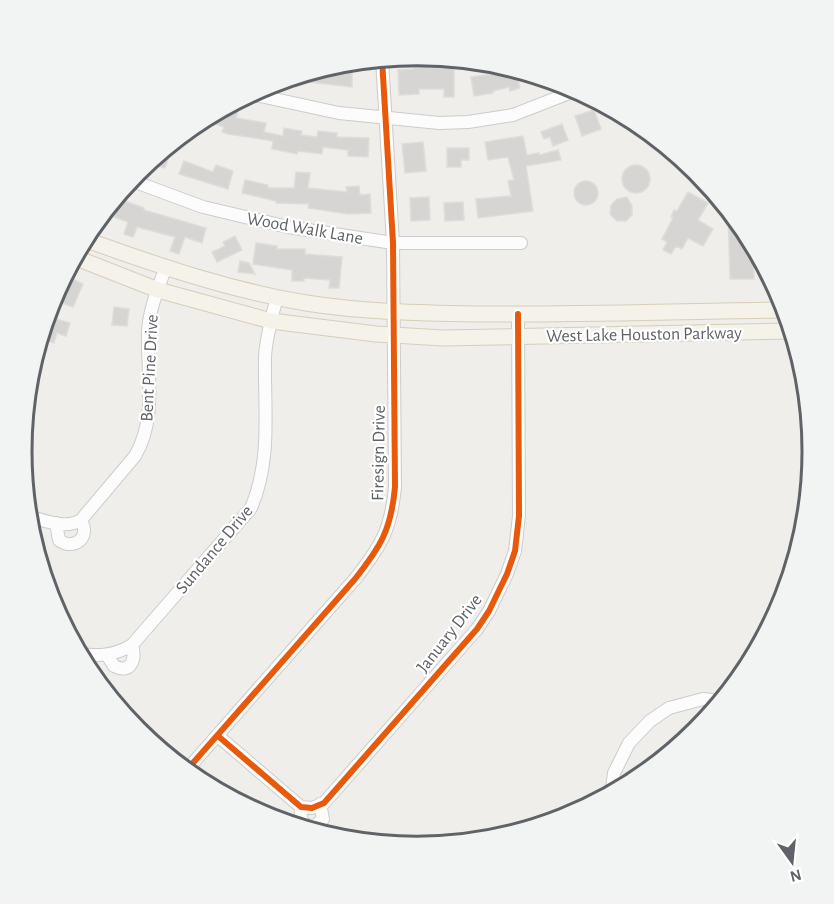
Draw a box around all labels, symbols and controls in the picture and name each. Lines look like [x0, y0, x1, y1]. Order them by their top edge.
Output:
street label: Wood Walk Lane [245, 210, 364, 248]
street label: Bent Pine Drive [138, 314, 162, 422]
street label: West Lake Houston Parkway [546, 324, 742, 346]
street label: Firesign Drive [369, 405, 389, 501]
street label: Sundance Drive [173, 502, 257, 597]
street label: January Drive [414, 591, 486, 676]
north arrow [762, 832, 822, 892]
text: N [788, 866, 803, 885]

